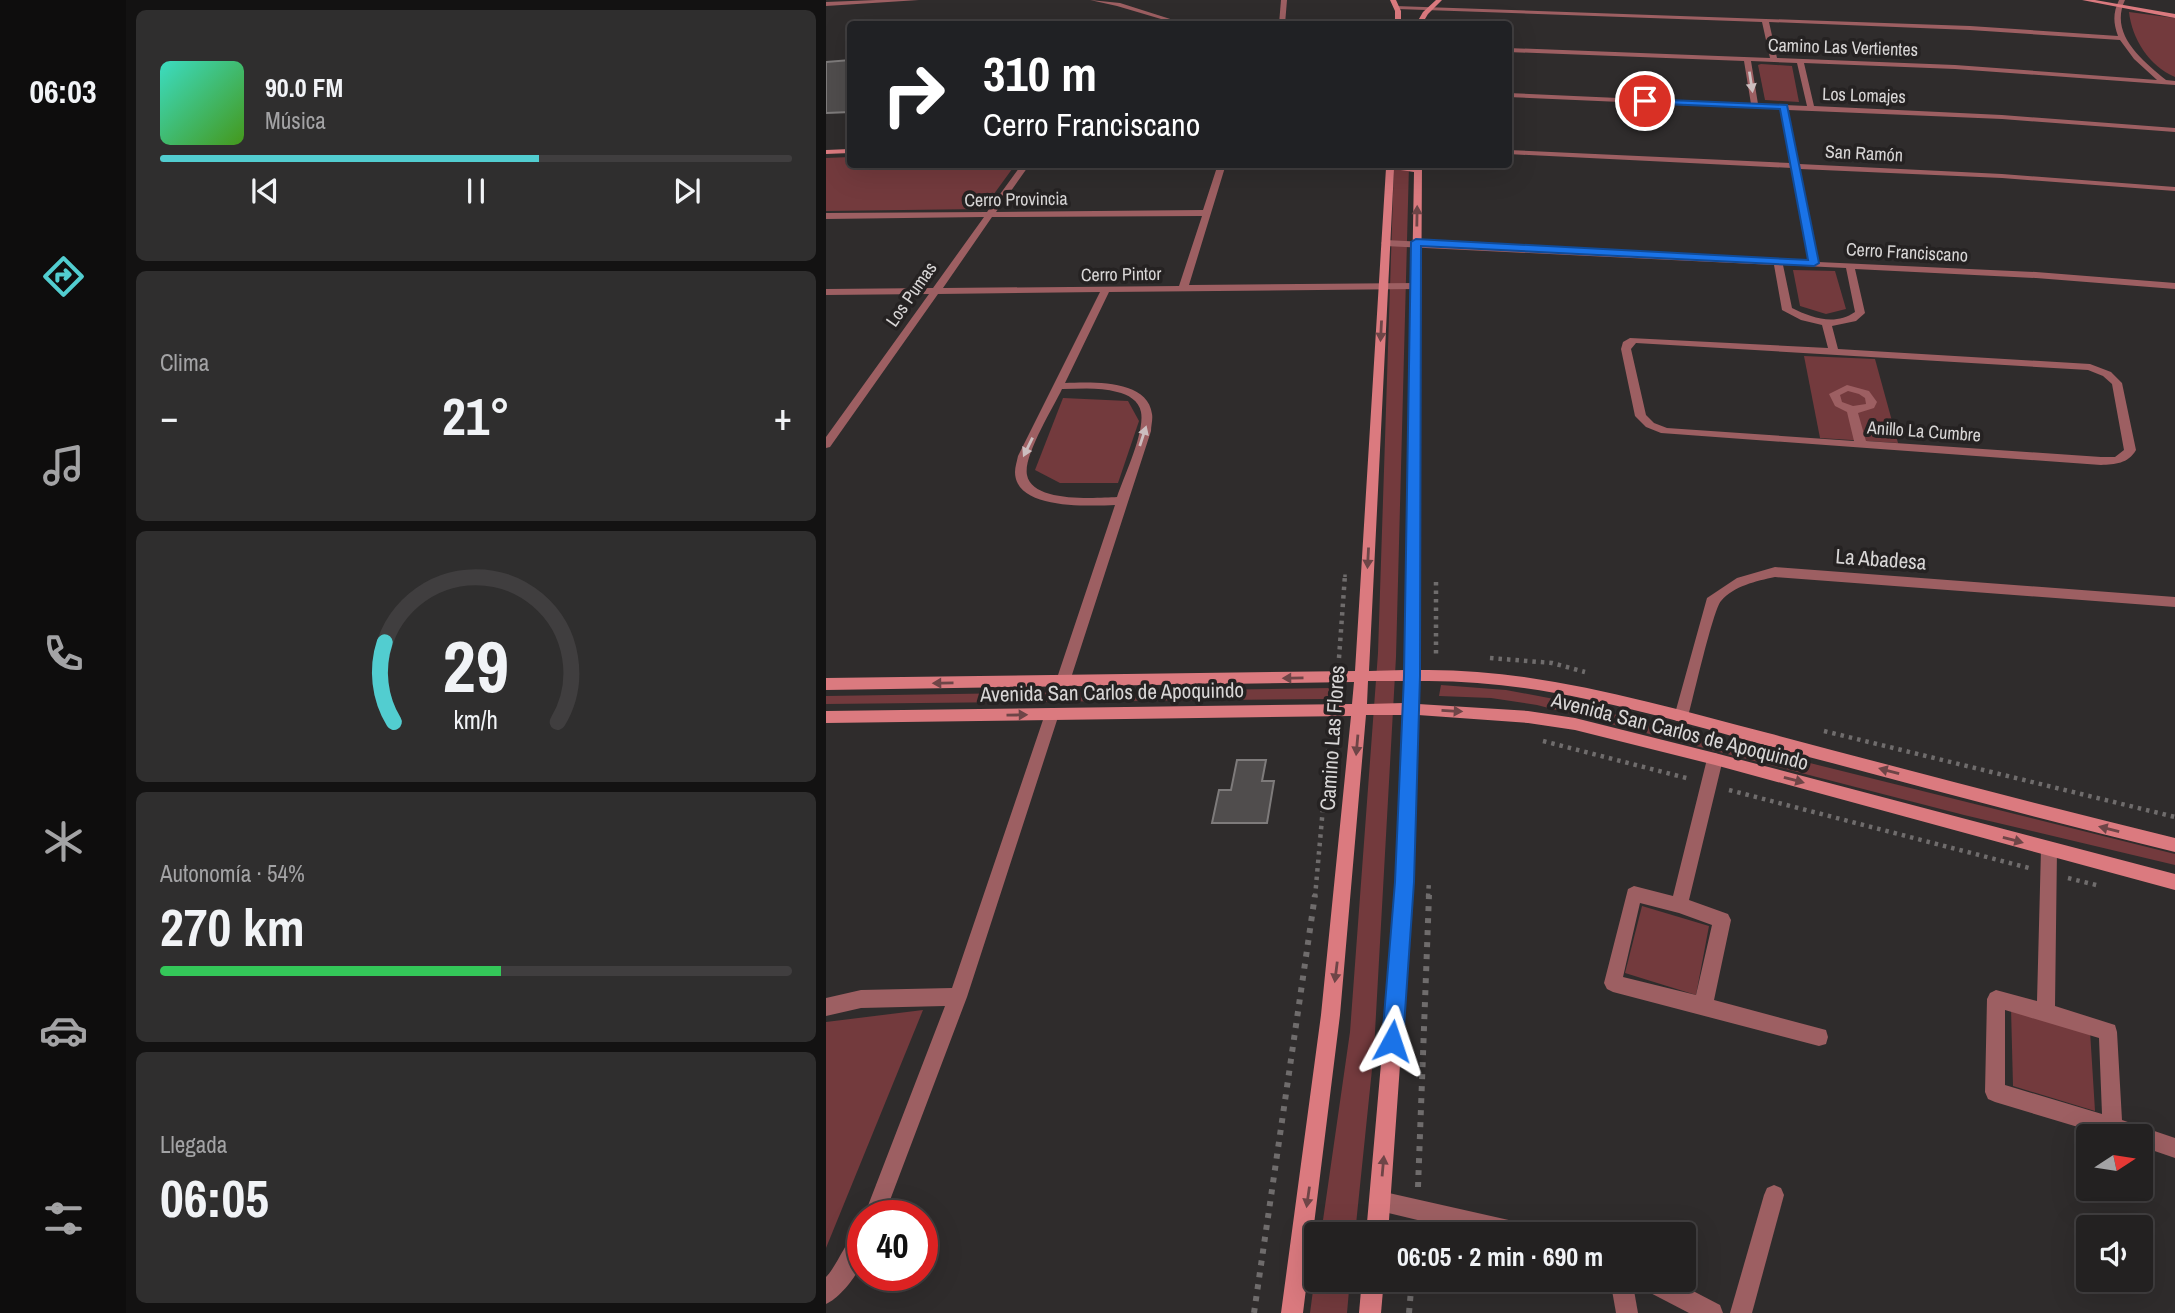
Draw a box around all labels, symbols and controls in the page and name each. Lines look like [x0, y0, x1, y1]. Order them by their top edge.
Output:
street label: Camino Las Vertientes [1768, 32, 1918, 62]
text: 310 m [983, 40, 1097, 106]
icon: right [868, 49, 959, 140]
text: 06:03 [29, 70, 97, 113]
text: 90.0 FM [265, 70, 343, 105]
pin [1615, 71, 1675, 131]
one-way arrow [1746, 72, 1757, 94]
street label: Los Lomajes [1822, 81, 1906, 109]
icon: arrive [1626, 82, 1664, 120]
text: Cerro Franciscano [983, 103, 1200, 146]
text: Música [265, 105, 326, 136]
street label: San Ramón [1824, 138, 1904, 168]
icon: previous [246, 172, 284, 210]
icon: pause [457, 172, 495, 210]
icon: next [668, 172, 706, 210]
street label: Cerro Provincia [964, 186, 1068, 212]
one-way arrow [1411, 204, 1422, 226]
street label: Cerro Franciscano [1845, 236, 1969, 268]
icon: directions [39, 252, 88, 301]
street label: Los Pumas [880, 257, 942, 331]
street label: Cerro Pintor [1081, 261, 1161, 287]
one-way arrow [1375, 320, 1386, 342]
text: Clima [160, 347, 209, 378]
text: 21° [442, 381, 510, 451]
text: − [160, 391, 178, 442]
text: + [774, 391, 792, 442]
street label: Anillo La Cumbre [1865, 414, 1982, 447]
one-way arrow [1138, 425, 1149, 446]
one-way arrow [1023, 437, 1034, 457]
icon: music [39, 441, 88, 490]
street label: La Abadesa [1835, 541, 1928, 577]
one-way arrow [1362, 547, 1373, 569]
text: 29 [443, 618, 509, 716]
icon: phone [39, 629, 88, 678]
street label: Camino Las Flores [1312, 664, 1352, 812]
one-way arrow [1282, 672, 1304, 684]
street label: Avenida San Carlos de Apoquindo [979, 675, 1244, 709]
one-way arrow [932, 677, 954, 689]
street label: Avenida San Carlos de Apoquindo [1547, 685, 1812, 777]
text: km/h [454, 703, 498, 737]
one-way arrow [1441, 705, 1463, 716]
one-way arrow [1006, 709, 1028, 720]
one-way arrow [1351, 734, 1362, 756]
one-way arrow [1877, 765, 1899, 776]
one-way arrow [1784, 776, 1805, 786]
icon: climate [39, 817, 88, 866]
one-way arrow [2098, 823, 2120, 834]
one-way arrow [2003, 835, 2025, 846]
text: Autonomía · 54% [160, 858, 305, 889]
text: 270 km [160, 892, 305, 962]
one-way arrow [1330, 961, 1341, 983]
position arrow [1355, 1004, 1429, 1078]
icon: car [39, 1006, 88, 1055]
north arrow [2076, 1124, 2152, 1200]
map controls [2076, 1124, 2153, 1292]
text: Llegada [160, 1129, 227, 1160]
one-way arrow [1377, 1155, 1388, 1177]
text: 06:05 [160, 1163, 269, 1233]
one-way arrow [1302, 1186, 1313, 1208]
icon: filters [39, 1194, 88, 1243]
speed limit sign: 40 [847, 1200, 938, 1291]
button: sound [2076, 1215, 2153, 1292]
text: 06:05 · 2 min · 690 m [1397, 1239, 1603, 1274]

